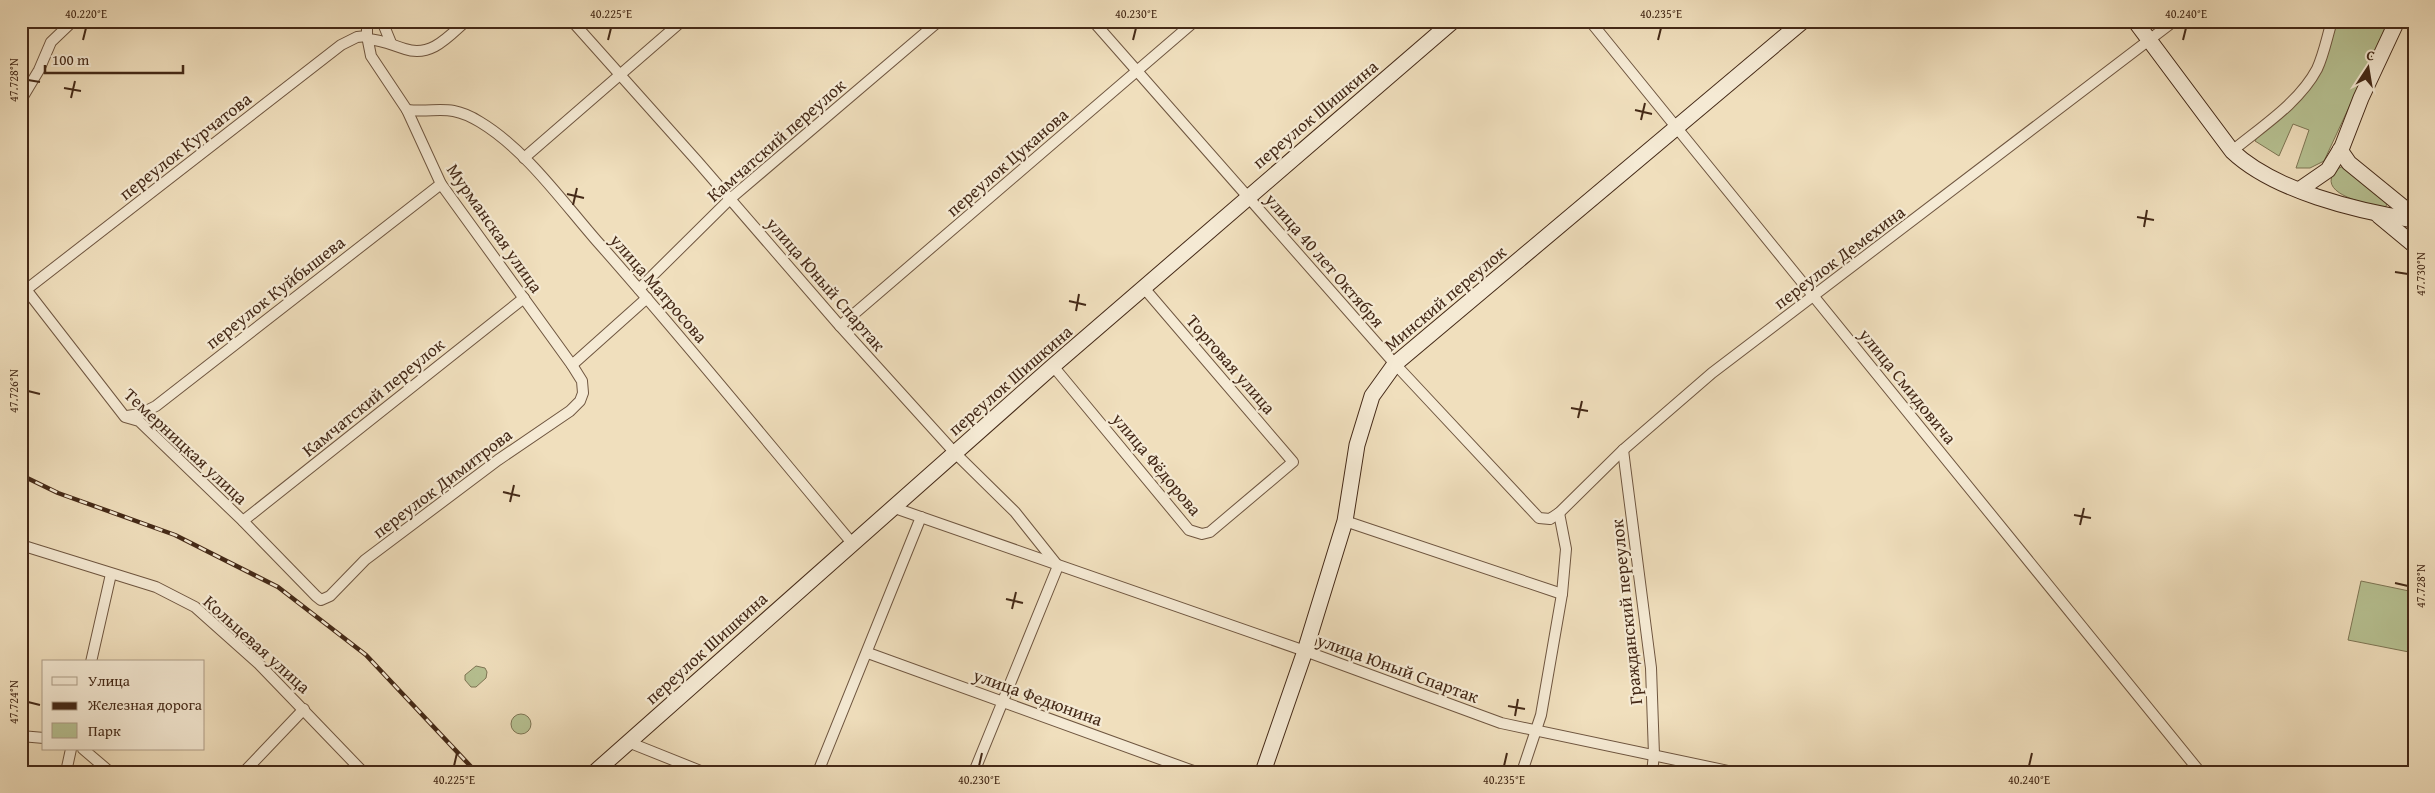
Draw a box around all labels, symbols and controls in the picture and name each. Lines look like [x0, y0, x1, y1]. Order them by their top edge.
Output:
text: 40.220°E [65, 5, 107, 22]
text: 40.225°E [590, 5, 632, 22]
text: 40.230°E [1115, 5, 1157, 22]
text: 40.235°E [1640, 5, 1682, 22]
text: 40.240°E [2165, 5, 2207, 22]
scale bar [45, 42, 182, 74]
north arrow [2342, 42, 2392, 92]
text: С [2365, 45, 2377, 66]
text: 100 m [52, 49, 90, 70]
street label: переулок Шишкина [1246, 53, 1384, 175]
text: 47.728°N [5, 58, 22, 102]
street label: Камчатский переулок [701, 72, 852, 208]
street label: переулок Курчатова [113, 85, 257, 206]
street label: переулок Цуканова [940, 101, 1074, 223]
street label: Мурманская улица [440, 158, 550, 299]
street label: улица 40 лет Октября [1258, 186, 1391, 333]
street label: переулок Демехина [1768, 198, 1911, 315]
street label: улица Юный Спартак [759, 210, 893, 358]
street label: улица Матросова [603, 227, 715, 349]
street label: переулок Куйбышева [199, 229, 351, 355]
street label: Минский переулок [1378, 238, 1513, 357]
text: 47.730°N [2412, 252, 2429, 296]
street label: Торговая улица [1180, 308, 1282, 420]
street label: переулок Шишкина [942, 318, 1078, 442]
street label: улица Смидовича [1852, 321, 1964, 450]
street label: Камчатский переулок [296, 331, 451, 463]
text: 47.726°N [5, 369, 22, 413]
street label: Темерницкая улица [118, 381, 254, 511]
street label: улица Фёдорова [1105, 406, 1209, 522]
street label: переулок Димитрова [366, 421, 518, 545]
street label: Гражданский переулок [1603, 517, 1649, 706]
text: 47.728°N [2412, 564, 2429, 608]
street label: переулок Шишкина [639, 585, 774, 711]
street label: Кольцевая улица [197, 588, 317, 700]
street label: улица Юный Спартак [1312, 626, 1483, 710]
legend [42, 660, 205, 750]
street label: улица Федюнина [969, 661, 1107, 733]
text: Улица [88, 670, 131, 691]
text: 47.724°N [5, 680, 22, 724]
text: Железная дорога [87, 694, 203, 715]
text: Парк [88, 720, 121, 741]
text: 40.225°E [433, 771, 475, 788]
text: 40.230°E [958, 771, 1000, 788]
text: 40.235°E [1483, 771, 1525, 788]
text: 40.240°E [2008, 771, 2050, 788]

